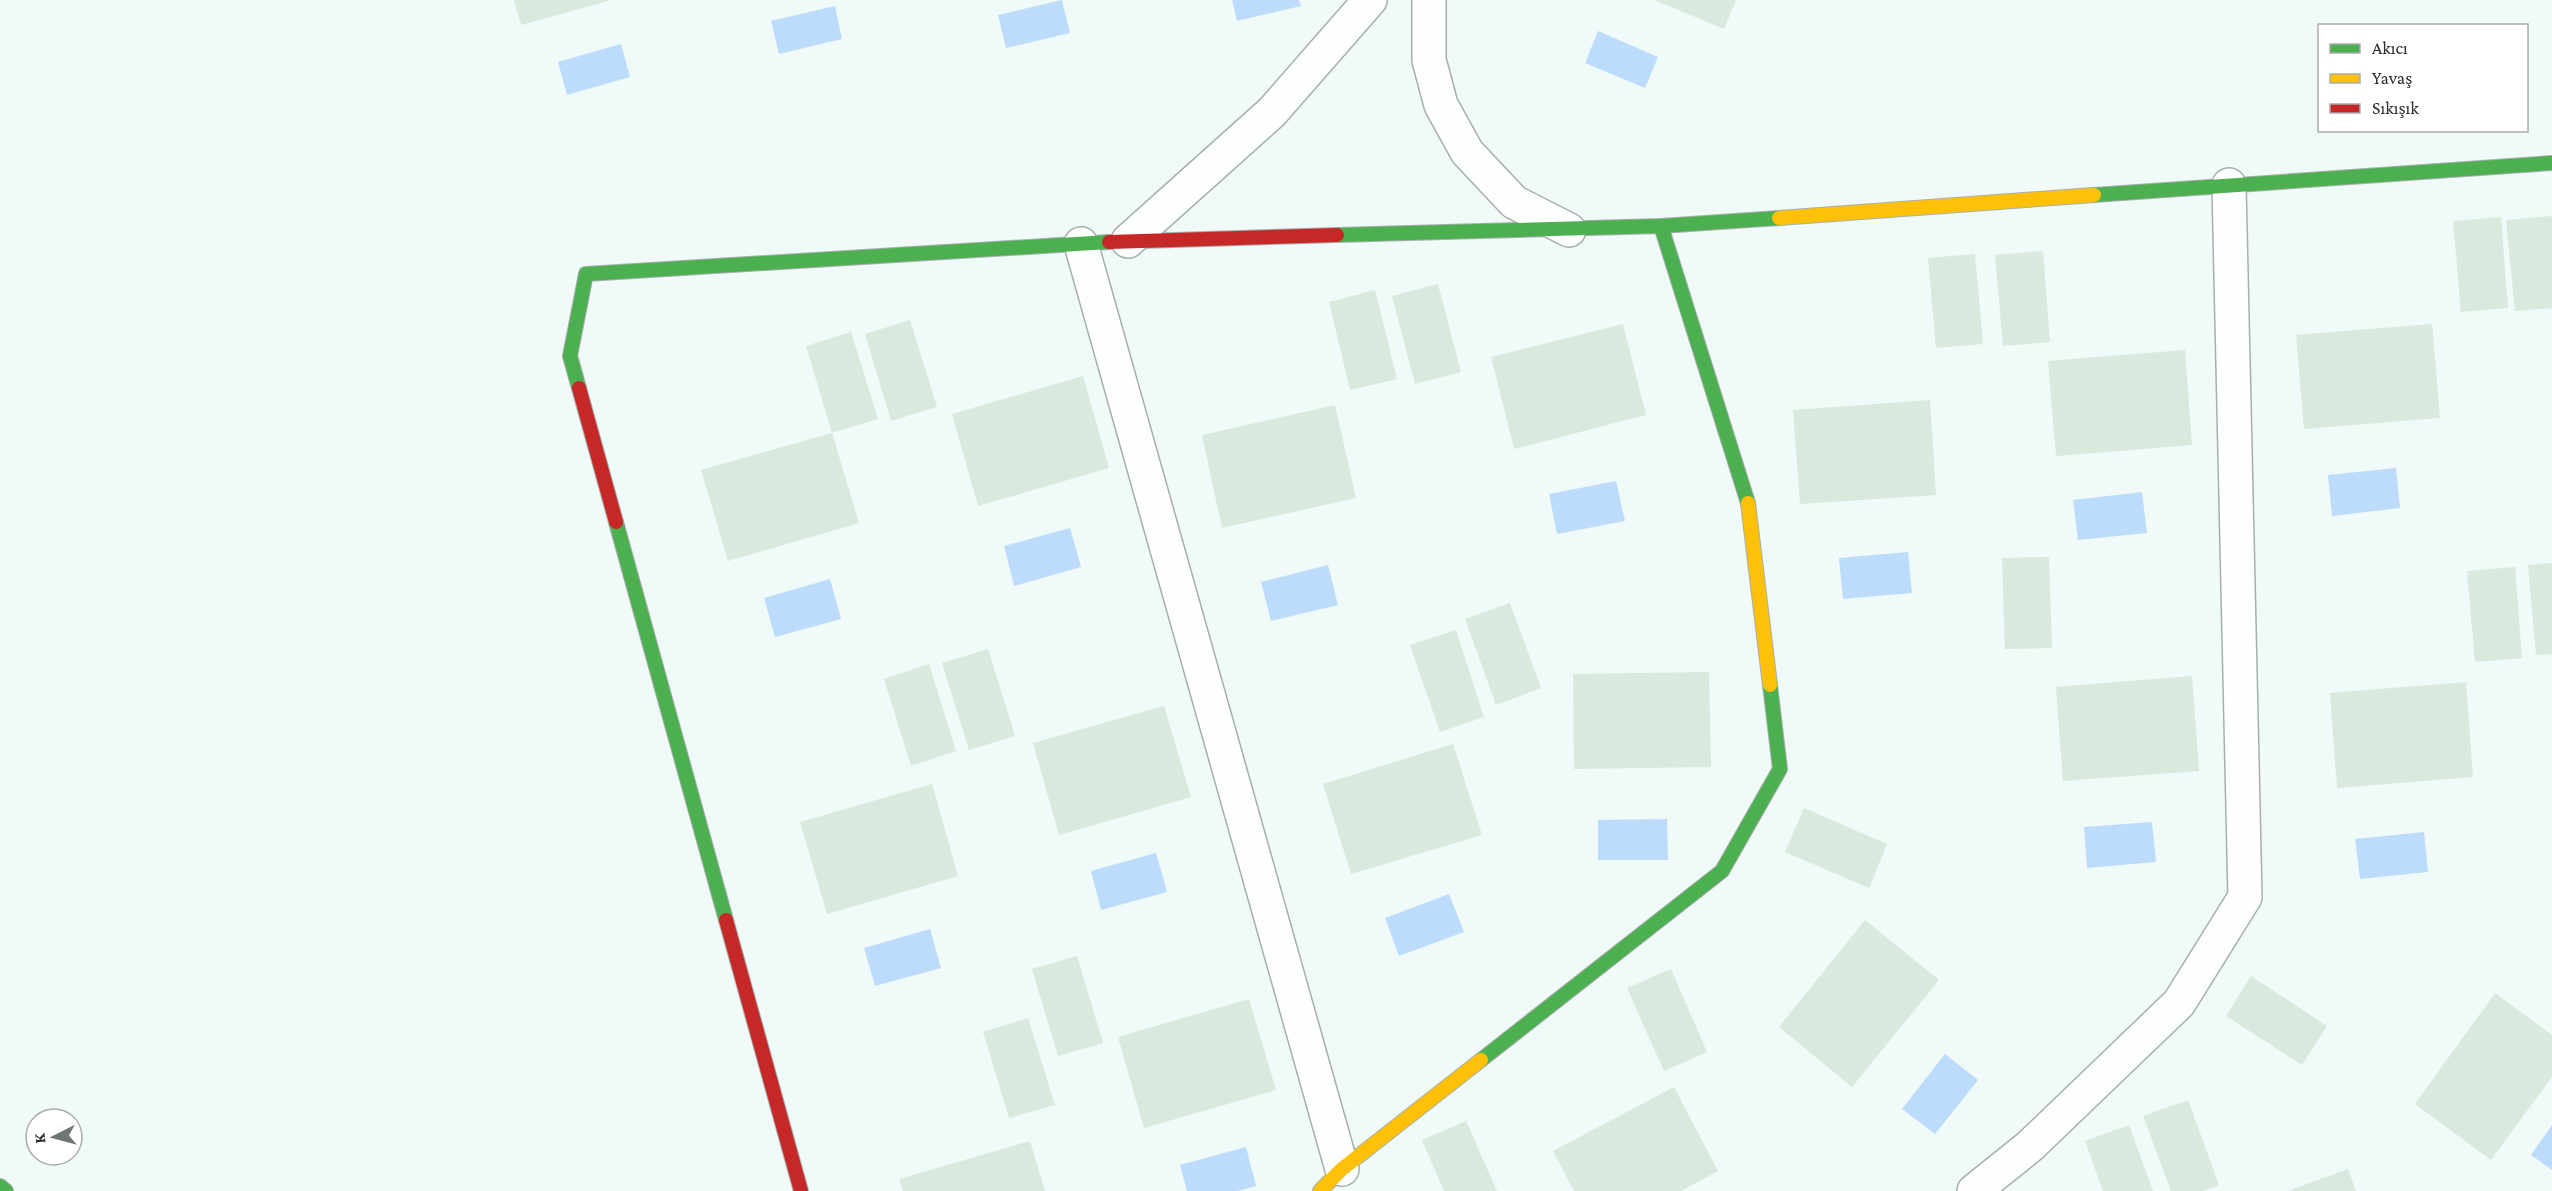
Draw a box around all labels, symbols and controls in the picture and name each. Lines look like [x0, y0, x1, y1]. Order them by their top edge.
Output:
legend [2318, 24, 2528, 132]
text: Akıcı [2372, 38, 2408, 58]
text: Yavaş [2372, 68, 2412, 88]
text: Sıkışık [2372, 98, 2419, 118]
north arrow [24, 1107, 84, 1167]
text: K [31, 1132, 49, 1144]

